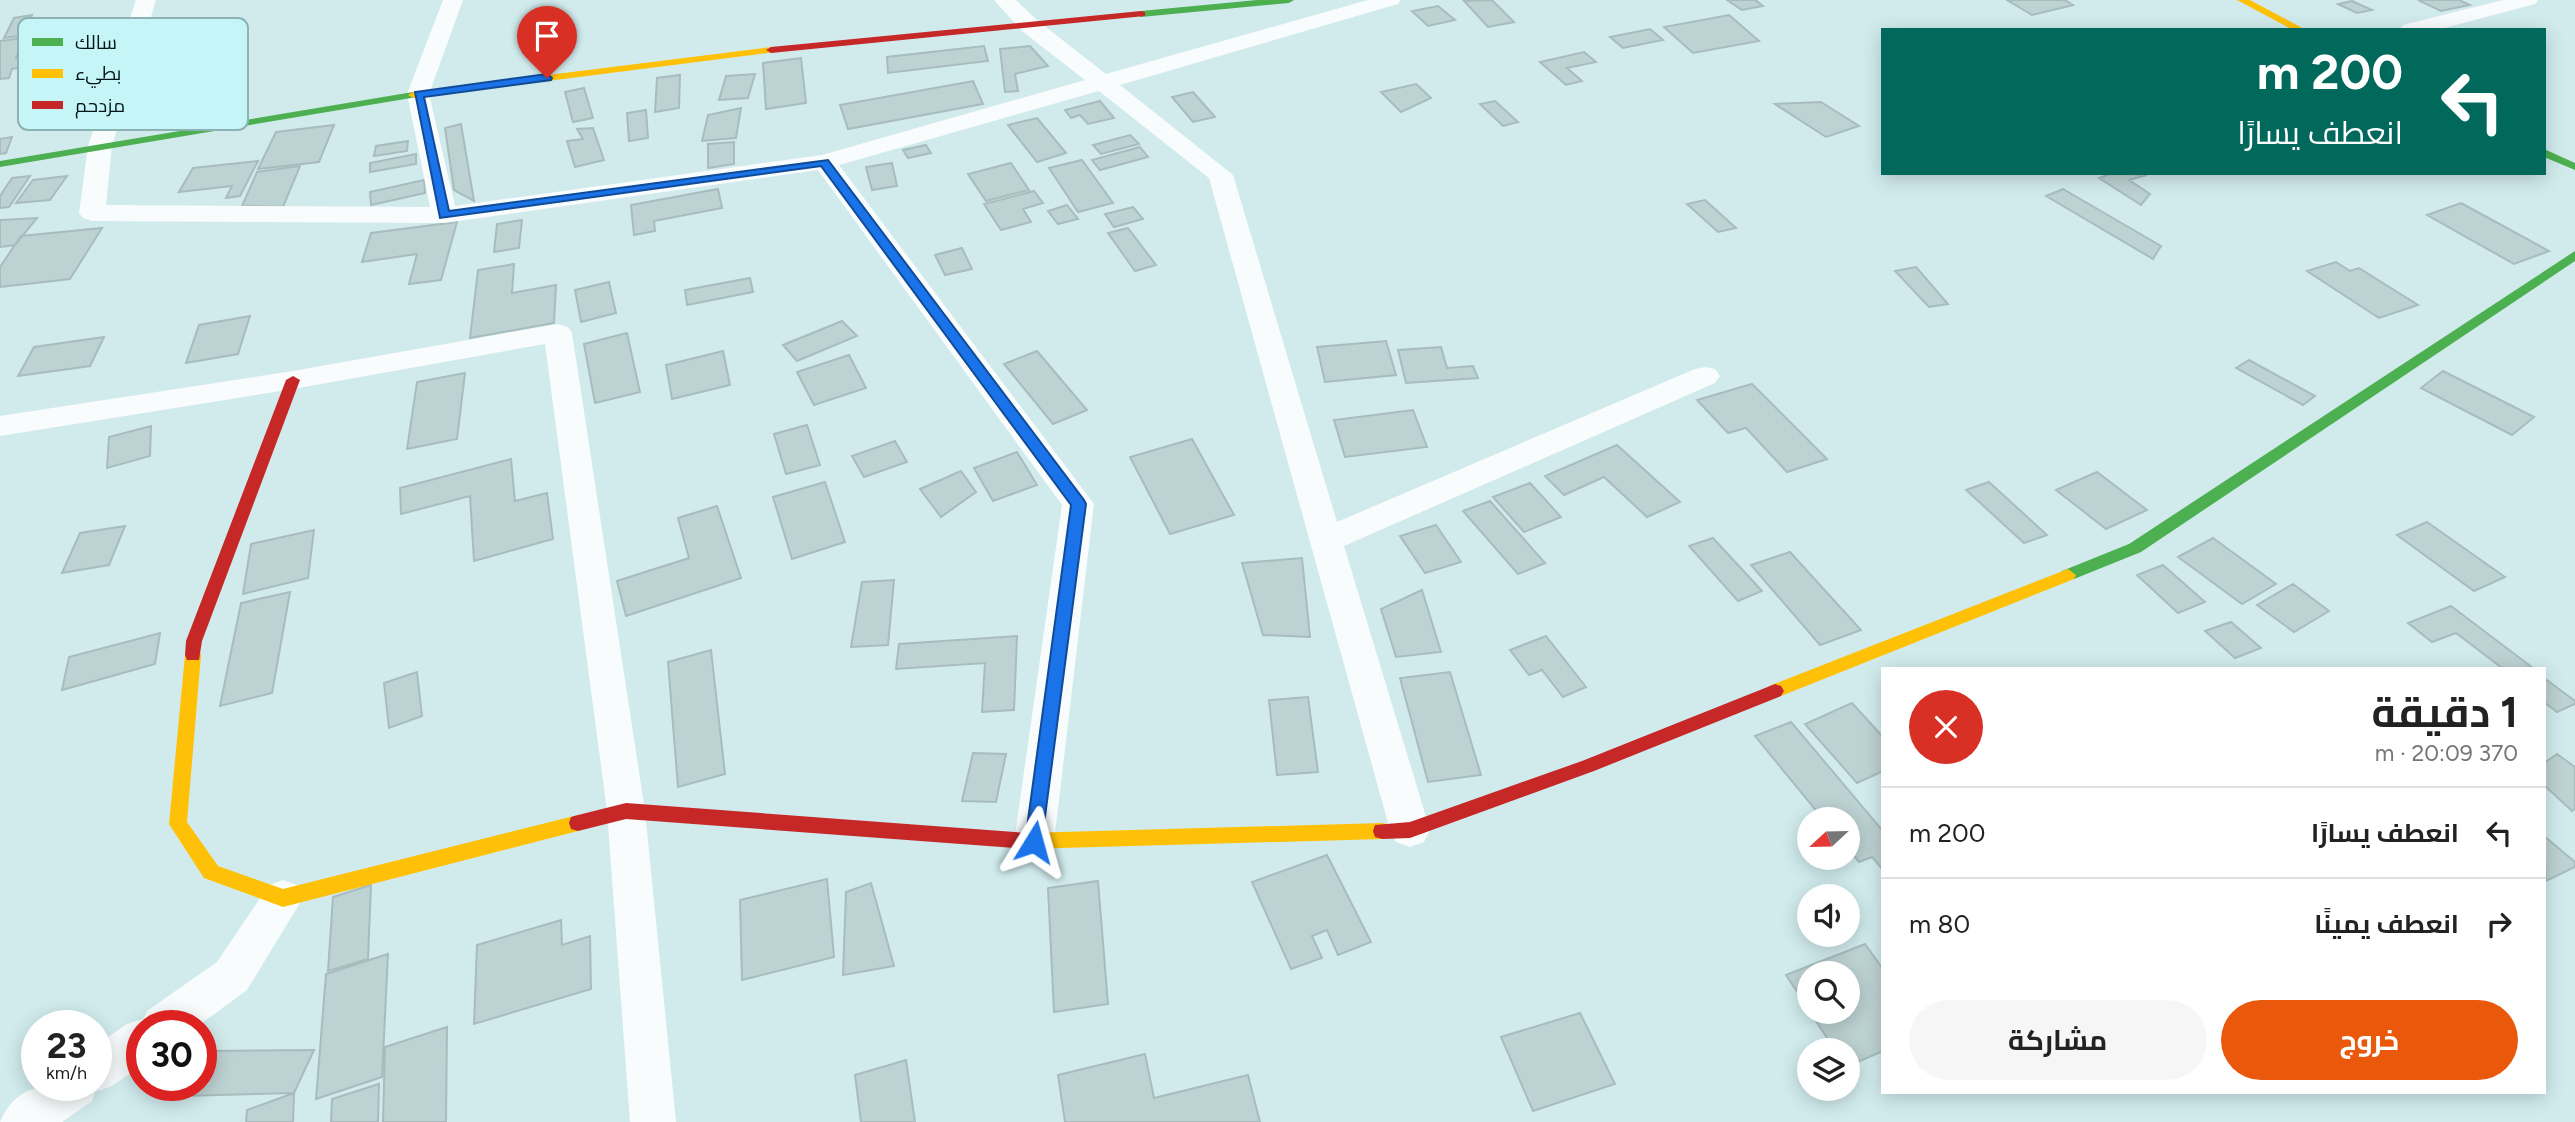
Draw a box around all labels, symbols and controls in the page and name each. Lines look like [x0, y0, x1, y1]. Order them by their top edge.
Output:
pin [517, 6, 577, 78]
icon: arrive [528, 17, 566, 55]
legend [18, 18, 248, 130]
text: سالك [75, 31, 117, 54]
text: 200 m [2257, 42, 2403, 101]
icon: left [2427, 56, 2518, 147]
text: بطيء [75, 62, 121, 88]
text: مزدحم [75, 94, 125, 119]
text: انعطف يسارًا [2237, 114, 2403, 152]
text: 1 دقيقة [2372, 687, 2518, 738]
button: close [1909, 690, 1983, 764]
text: 370 m · 20:09 [2375, 739, 2518, 767]
position arrow [997, 805, 1071, 879]
north arrow [1797, 807, 1860, 870]
map controls [1797, 807, 1860, 1101]
icon: left [2480, 814, 2518, 852]
text: 200 m [1909, 817, 1985, 849]
text: انعطف يسارًا [2311, 817, 2459, 849]
button: sound [1797, 884, 1860, 947]
icon: right [2480, 905, 2518, 943]
text: 80 m [1909, 908, 1970, 940]
text: انعطف يمينًا [2314, 908, 2459, 940]
button: search [1797, 961, 1860, 1024]
button: مشاركة [1909, 1000, 2207, 1080]
button: خروج [2221, 1000, 2518, 1080]
speed limit sign: 30 [126, 1010, 217, 1101]
text: 23 [47, 1025, 86, 1067]
button: layers [1797, 1038, 1860, 1101]
text: km/h [46, 1062, 87, 1084]

